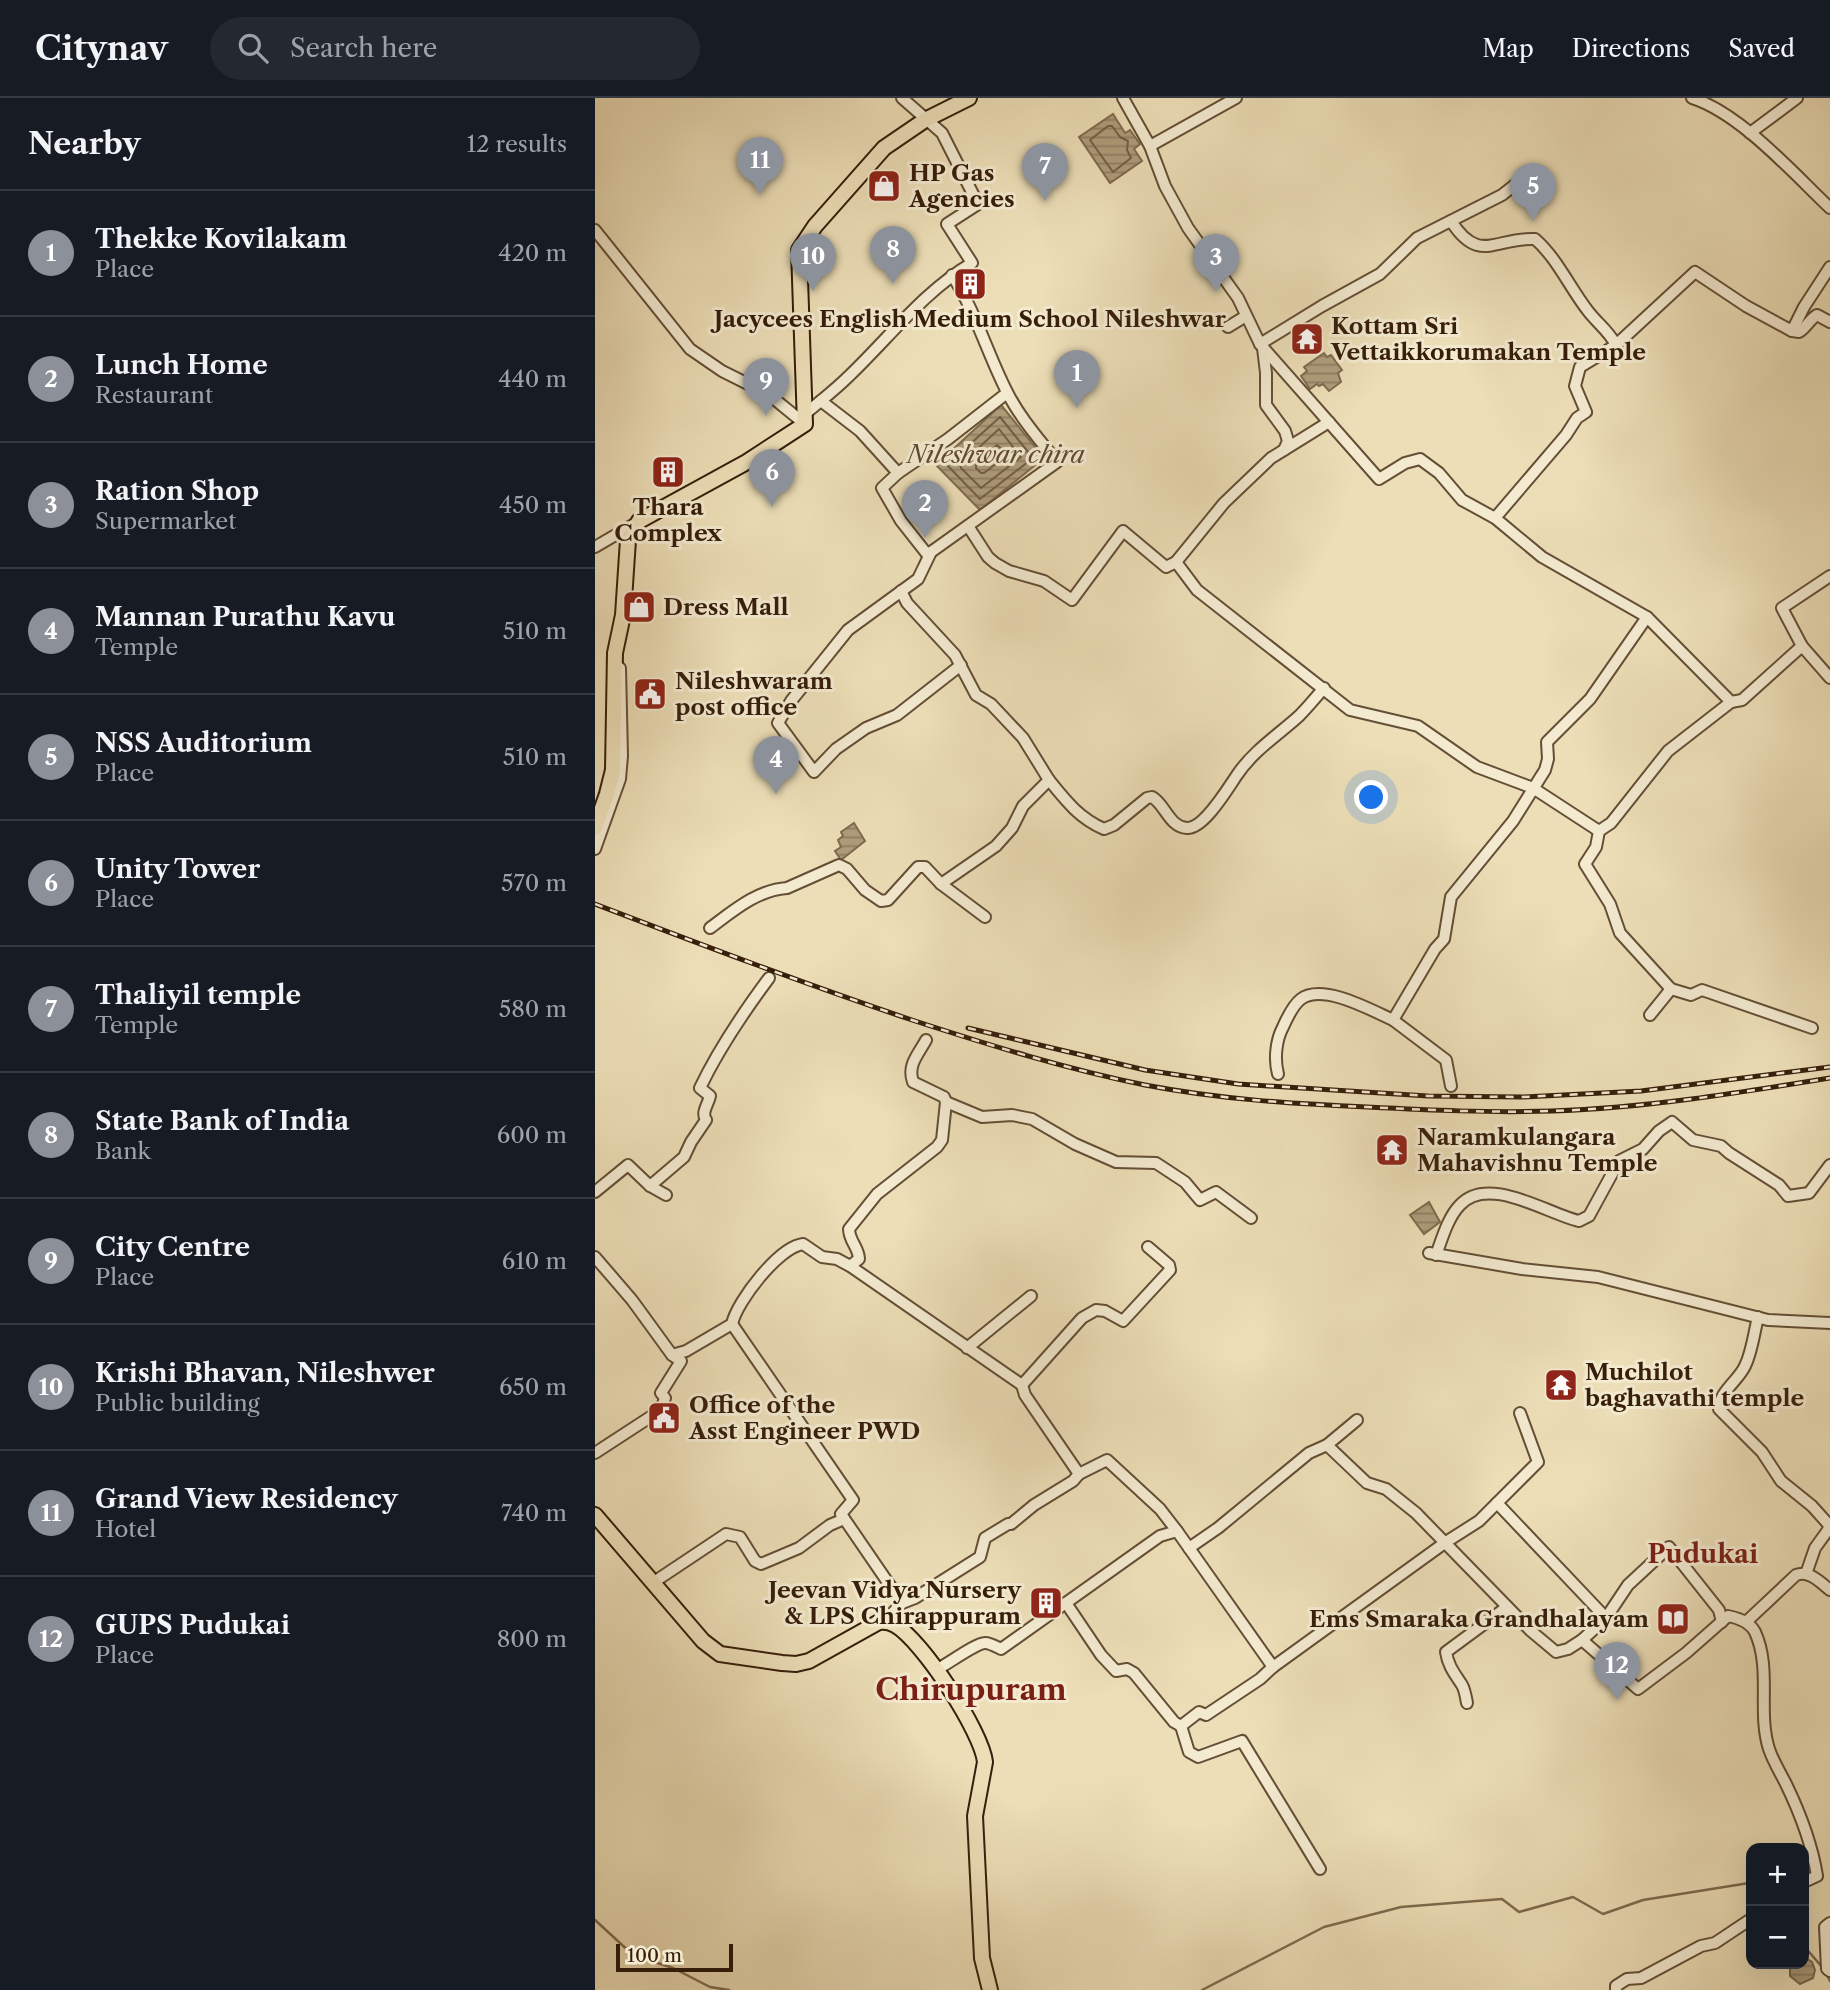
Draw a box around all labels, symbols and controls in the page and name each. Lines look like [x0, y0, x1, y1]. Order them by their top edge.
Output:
search box [210, 17, 700, 80]
text: Citynav [35, 28, 168, 69]
icon: search [234, 29, 272, 67]
text: Search here [290, 32, 437, 64]
text: Map [1482, 34, 1534, 63]
text: Directions [1572, 34, 1690, 63]
text: Saved [1728, 34, 1795, 63]
text: Nearby [28, 125, 141, 162]
text: 12 results [467, 130, 567, 158]
pin: 11 [737, 137, 783, 195]
pin: 7 [1022, 143, 1068, 201]
place label: HP Gas Agencies [908, 159, 1015, 213]
pin: 5 [1510, 163, 1556, 221]
shop icon: HP Gas Agencies [865, 167, 903, 205]
text: Thekke Kovilakam [95, 223, 347, 255]
pin: 8 [870, 226, 916, 284]
pin: 10 [790, 233, 836, 291]
pin: 3 [1193, 234, 1239, 292]
text: 1 [46, 239, 56, 267]
text: 420 m [498, 239, 567, 267]
text: Place [95, 255, 154, 283]
building icon: Jacycees English Medium School Nileshwar [951, 265, 989, 303]
place label: Jacycees English Medium School Nileshwar [710, 305, 1227, 333]
place label: Kottam Sri Vettaikkorumakan Temple [1330, 312, 1646, 366]
temple icon: Kottam Sri Vettaikkorumakan Temple [1288, 320, 1326, 358]
text: Lunch Home [95, 349, 268, 381]
pin: 1 [1054, 350, 1100, 408]
pin: 9 [743, 358, 789, 416]
text: 2 [44, 365, 58, 393]
text: 440 m [498, 365, 567, 393]
text: Restaurant [95, 381, 213, 409]
water label: Nileshwar chira [905, 440, 1085, 469]
pin: 6 [749, 449, 795, 507]
building icon: Thara Complex [649, 453, 687, 491]
text: Ration Shop [95, 475, 259, 507]
pin: 2 [902, 480, 948, 538]
text: 3 [45, 491, 58, 519]
text: 450 m [499, 491, 567, 519]
place label: Thara Complex [614, 493, 723, 547]
text: Supermarket [95, 507, 236, 535]
shop icon: Dress Mall [620, 588, 658, 626]
place label: Dress Mall [663, 593, 789, 621]
text: Mannan Purathu Kavu [95, 601, 395, 633]
text: 4 [44, 617, 58, 645]
text: 510 m [503, 617, 567, 645]
text: Temple [95, 633, 178, 661]
place label: Nileshwaram post office [675, 667, 833, 721]
public building icon: Nileshwaram post office [631, 675, 669, 713]
text: NSS Auditorium [95, 727, 312, 759]
pin: 4 [753, 736, 799, 794]
text: 5 [45, 743, 57, 771]
text: 510 m [503, 743, 567, 771]
text: Place [95, 759, 154, 787]
your location [1354, 780, 1388, 814]
text: Unity Tower [95, 853, 260, 885]
text: 6 [44, 869, 58, 897]
text: 570 m [501, 869, 567, 897]
text: Place [95, 885, 154, 913]
text: Thaliyil temple [95, 979, 301, 1011]
text: 7 [45, 995, 57, 1023]
text: 580 m [499, 995, 567, 1023]
text: Temple [95, 1011, 178, 1039]
text: State Bank of India [95, 1105, 349, 1137]
text: 8 [44, 1121, 58, 1149]
text: 600 m [497, 1121, 567, 1149]
place label: Naramkulangara Mahavishnu Temple [1417, 1123, 1658, 1177]
temple icon: Naramkulangara Mahavishnu Temple [1373, 1131, 1411, 1169]
text: Bank [95, 1137, 151, 1165]
text: City Centre [95, 1231, 250, 1263]
text: 9 [44, 1247, 58, 1275]
text: 610 m [502, 1247, 567, 1275]
text: Place [95, 1263, 154, 1291]
text: Krishi Bhavan, Nileshwer [95, 1357, 435, 1389]
place label: Muchilot baghavathi temple [1584, 1358, 1805, 1412]
temple icon: Muchilot baghavathi temple [1542, 1366, 1580, 1404]
text: 10 [39, 1373, 63, 1401]
text: 650 m [499, 1373, 567, 1401]
text: Public building [95, 1389, 260, 1417]
place label: Office of the Asst Engineer PWD [688, 1391, 920, 1445]
public building icon: Office of the Asst Engineer PWD [645, 1399, 683, 1437]
text: Grand View Residency [95, 1483, 398, 1515]
text: 11 [41, 1499, 61, 1527]
text: 740 m [501, 1499, 567, 1527]
text: Hotel [95, 1515, 156, 1543]
district label: Pudukai [1648, 1538, 1758, 1570]
place label: Jeevan Vidya Nursery & LPS Chirappuram [764, 1576, 1022, 1630]
building icon: Jeevan Vidya Nursery & LPS Chirappuram [1027, 1584, 1065, 1622]
library icon: Ems Smaraka Grandhalayam [1654, 1600, 1692, 1638]
place label: Ems Smaraka Grandhalayam [1309, 1605, 1649, 1633]
text: GUPS Pudukai [95, 1609, 290, 1641]
text: 12 [39, 1625, 63, 1653]
text: 800 m [497, 1625, 567, 1653]
text: Place [95, 1641, 154, 1669]
pin: 12 [1594, 1642, 1640, 1700]
district label: Chirupuram [875, 1671, 1067, 1708]
map controls [1746, 1843, 1809, 1969]
button: + [1746, 1843, 1809, 1906]
button: − [1746, 1906, 1809, 1969]
scale bar [616, 1941, 733, 1973]
text: 100 m [627, 1944, 682, 1967]

